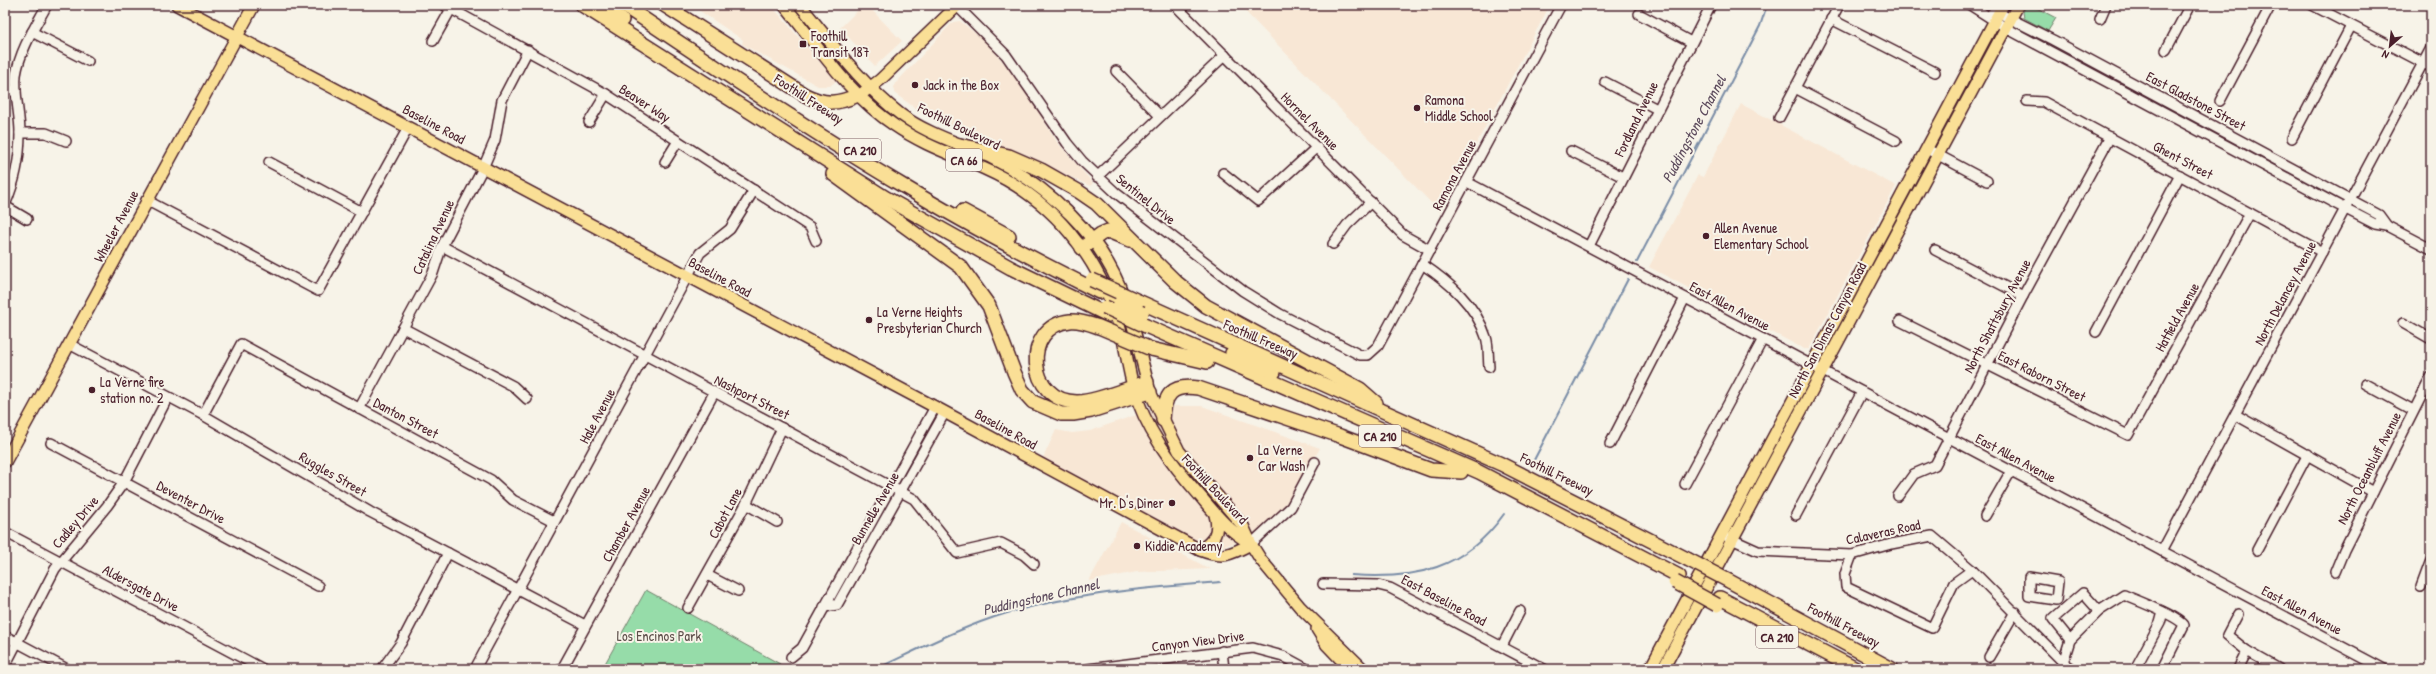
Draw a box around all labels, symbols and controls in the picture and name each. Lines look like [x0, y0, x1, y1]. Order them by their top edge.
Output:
place label: Foothill Transit 187 [810, 26, 869, 61]
north arrow [2370, 26, 2410, 66]
marker: Foothill Transit 187 [798, 39, 808, 49]
text: N [2379, 47, 2391, 62]
street label: East Gladstone Street [2143, 66, 2249, 135]
street label: Foothill Freeway [769, 68, 848, 129]
water label: Puddingstone Channel [1656, 70, 1731, 186]
place label: Jack in the Box [923, 75, 999, 94]
street label: Fordland Avenue [1609, 78, 1662, 160]
street label: Beaver Way [615, 79, 675, 127]
marker: Jack in the Box [910, 80, 920, 90]
street label: Hormel Avenue [1277, 87, 1344, 154]
place label: Ramona Middle School [1425, 90, 1493, 125]
street label: Foothill Boulevard [914, 97, 1004, 154]
street label: Baseline Road [400, 99, 469, 148]
marker: Ramona Middle School [1412, 103, 1422, 113]
street label: Ramona Avenue [1427, 136, 1480, 213]
street label: Ghent Street [2150, 136, 2217, 183]
road number: CA 210 [839, 139, 881, 161]
road number: CA 66 [946, 149, 982, 171]
street label: Sentinel Drive [1113, 169, 1180, 229]
street label: Wheeler Avenue [89, 186, 143, 265]
street label: Catalina Avenue [407, 196, 458, 277]
place label: Allen Avenue Elementary School [1714, 218, 1809, 254]
marker: Allen Avenue Elementary School [1701, 231, 1711, 241]
street label: North Delancey Avenue [2249, 237, 2321, 349]
street label: Baseline Road [686, 252, 755, 301]
street label: North Shaftsbury Avenue [1958, 255, 2036, 377]
street label: North San Dimas Canyon Road [1783, 258, 1871, 401]
street label: East Allen Avenue [1687, 276, 1774, 335]
street label: Hatfield Avenue [2150, 279, 2203, 355]
place label: La Verne Heights Presbyterian Church [877, 302, 982, 338]
street label: Foothill Freeway [1220, 314, 1301, 364]
marker: La Verne Heights Presbyterian Church [864, 315, 874, 325]
street label: East Raborn Street [1995, 345, 2089, 406]
street label: Nashport Street [711, 370, 793, 425]
place label: La Verne fire station no. 2 [100, 372, 165, 407]
street label: Hale Avenue [574, 384, 619, 447]
marker: La Verne fire station no. 2 [87, 385, 97, 395]
street label: Danton Street [370, 392, 442, 443]
street label: Baseline Road [972, 404, 1041, 454]
street label: North Oceanbluff Avenue [2332, 408, 2405, 527]
road number: CA 210 [1359, 425, 1401, 447]
street label: East Allen Avenue [1973, 428, 2060, 487]
place label: La Verne Car Wash [1258, 440, 1305, 475]
street label: Ruggles Street [296, 447, 371, 501]
street label: Foothill Freeway [1516, 447, 1597, 500]
street label: Foothill Boulevard [1177, 449, 1253, 528]
marker: La Verne Car Wash [1245, 453, 1255, 463]
street label: Bunnelle Avenue [846, 467, 903, 548]
street label: Deventer Drive [154, 476, 229, 528]
street label: Chamber Avenue [597, 482, 654, 565]
street label: Cabot Lane [703, 484, 746, 542]
street label: Cadley Drive [47, 491, 103, 553]
place label: Mr. D's Diner [1099, 493, 1165, 512]
marker: Mr. D's Diner [1167, 498, 1177, 508]
street label: Calaveras Road [1844, 514, 1923, 549]
place label: Kiddie Academy [1145, 536, 1223, 556]
marker: Kiddie Academy [1132, 541, 1142, 551]
street label: Aldersgate Drive [99, 559, 183, 617]
street label: East Baseline Road [1398, 569, 1490, 630]
water label: Puddingstone Channel [981, 573, 1102, 620]
street label: East Allen Avenue [2259, 580, 2346, 639]
street label: Foothill Freeway [1803, 597, 1884, 652]
street label: Canyon View Drive [1151, 625, 1246, 657]
park label: Los Encinos Park [617, 626, 701, 645]
road number: CA 210 [1756, 626, 1798, 648]

